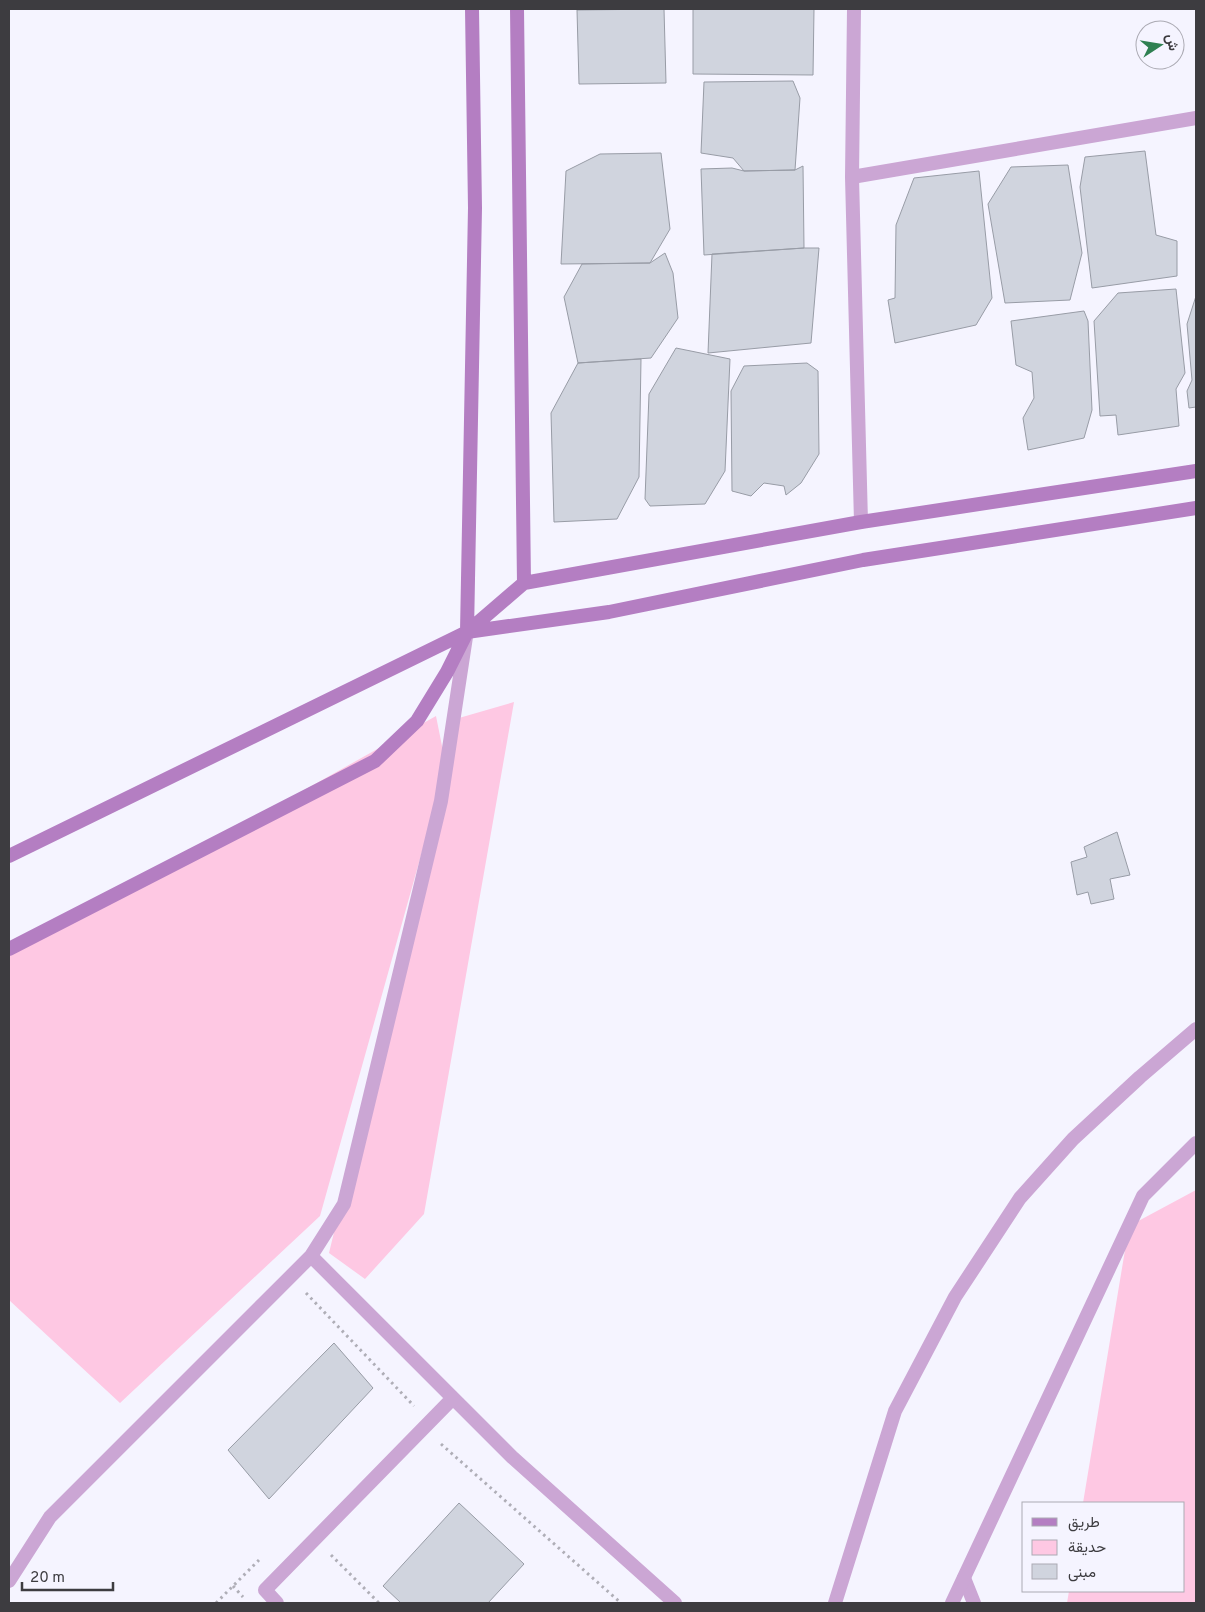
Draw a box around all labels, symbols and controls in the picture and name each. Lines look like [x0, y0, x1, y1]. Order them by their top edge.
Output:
north arrow [1135, 20, 1185, 70]
text: ش [1161, 33, 1181, 53]
legend [1022, 1502, 1185, 1592]
text: طريق [1068, 1514, 1100, 1533]
text: حديقة [1068, 1539, 1106, 1558]
scale bar [22, 1560, 114, 1592]
text: مبنى [1068, 1564, 1096, 1583]
text: 20 m [30, 1569, 65, 1588]

